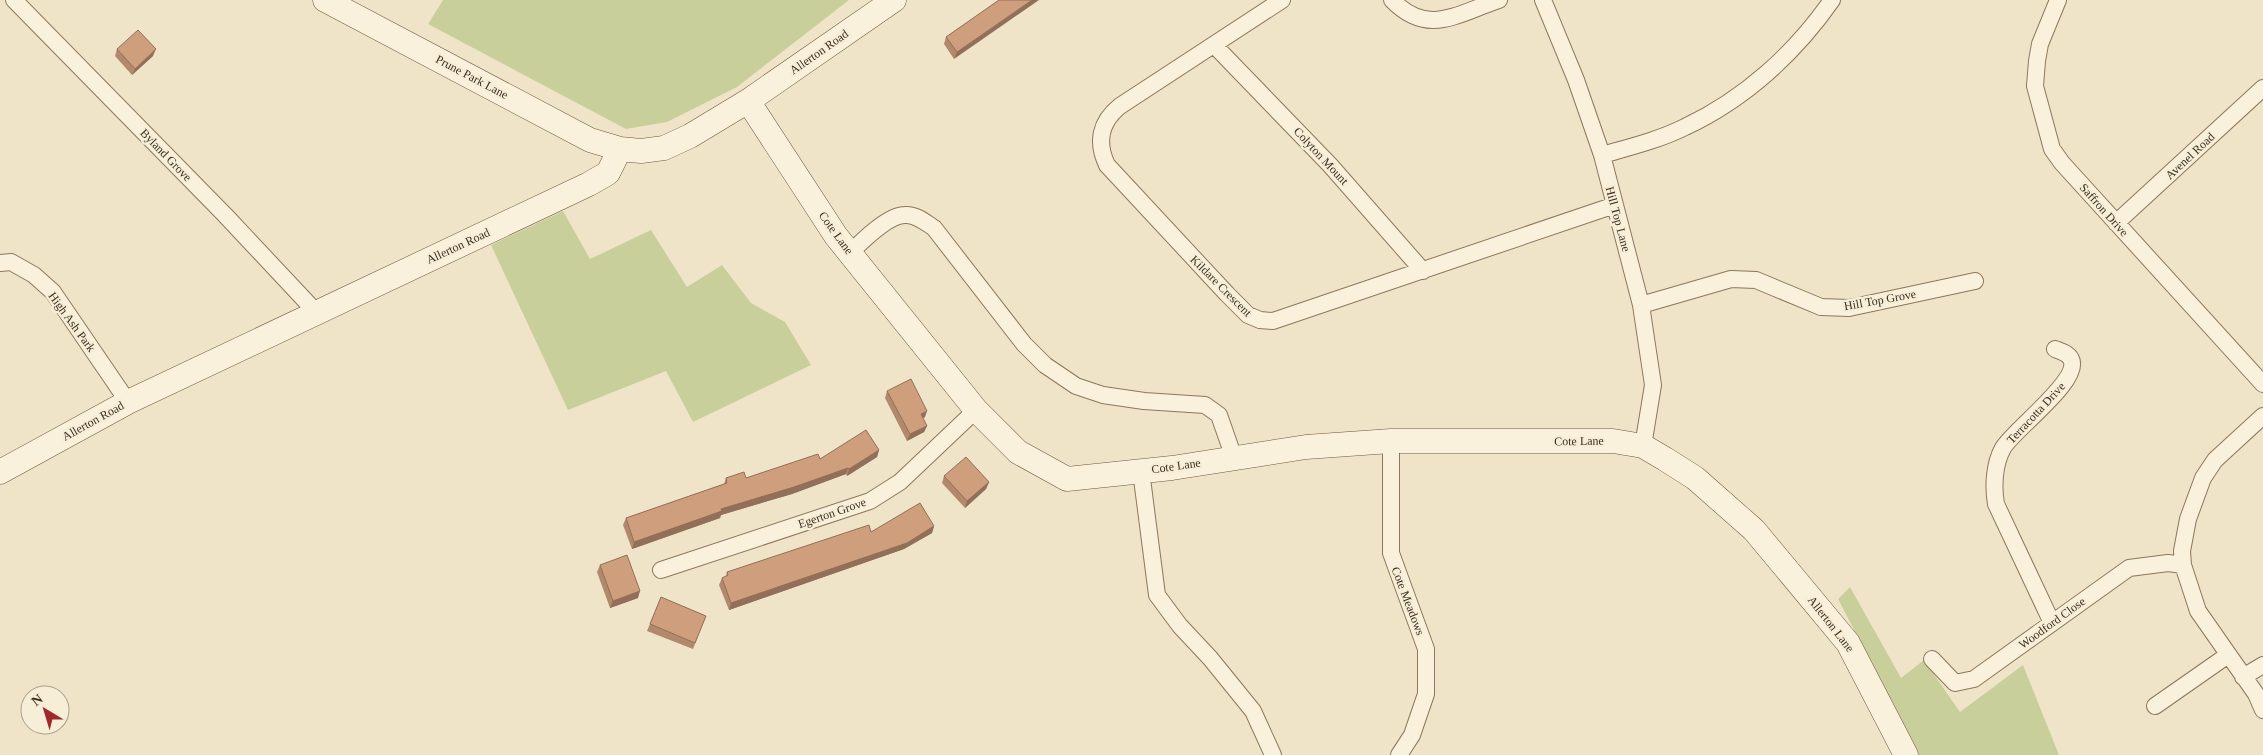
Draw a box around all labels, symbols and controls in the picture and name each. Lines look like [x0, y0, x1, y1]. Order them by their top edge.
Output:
street label: Allerton Road [787, 27, 851, 77]
street label: Prune Park Lane [433, 52, 511, 102]
street label: Colyton Mount [1291, 124, 1352, 188]
street label: Byland Grove [137, 126, 195, 184]
street label: Avenel Road [2163, 130, 2217, 182]
street label: Saffron Drive [2077, 181, 2131, 239]
street label: Hill Top Lane [1603, 185, 1633, 253]
street label: Cote Lane [816, 209, 856, 257]
street label: Allerton Road [424, 225, 492, 267]
street label: Kildare Crescent [1187, 252, 1255, 320]
street label: Hill Top Grove [1843, 287, 1917, 313]
street label: High Ash Park [46, 289, 98, 355]
street label: Terracotta Drive [2004, 379, 2068, 447]
street label: Allerton Road [60, 398, 126, 444]
street label: Cote Lane [1554, 434, 1604, 448]
street label: Cote Lane [1150, 456, 1202, 476]
street label: Egerton Grove [796, 495, 868, 531]
street label: Cote Meadows [1389, 565, 1428, 638]
street label: Allerton Lane [1805, 593, 1857, 655]
street label: Woodford Close [2016, 594, 2088, 652]
north arrow [20, 685, 70, 735]
text: N [29, 691, 46, 709]

